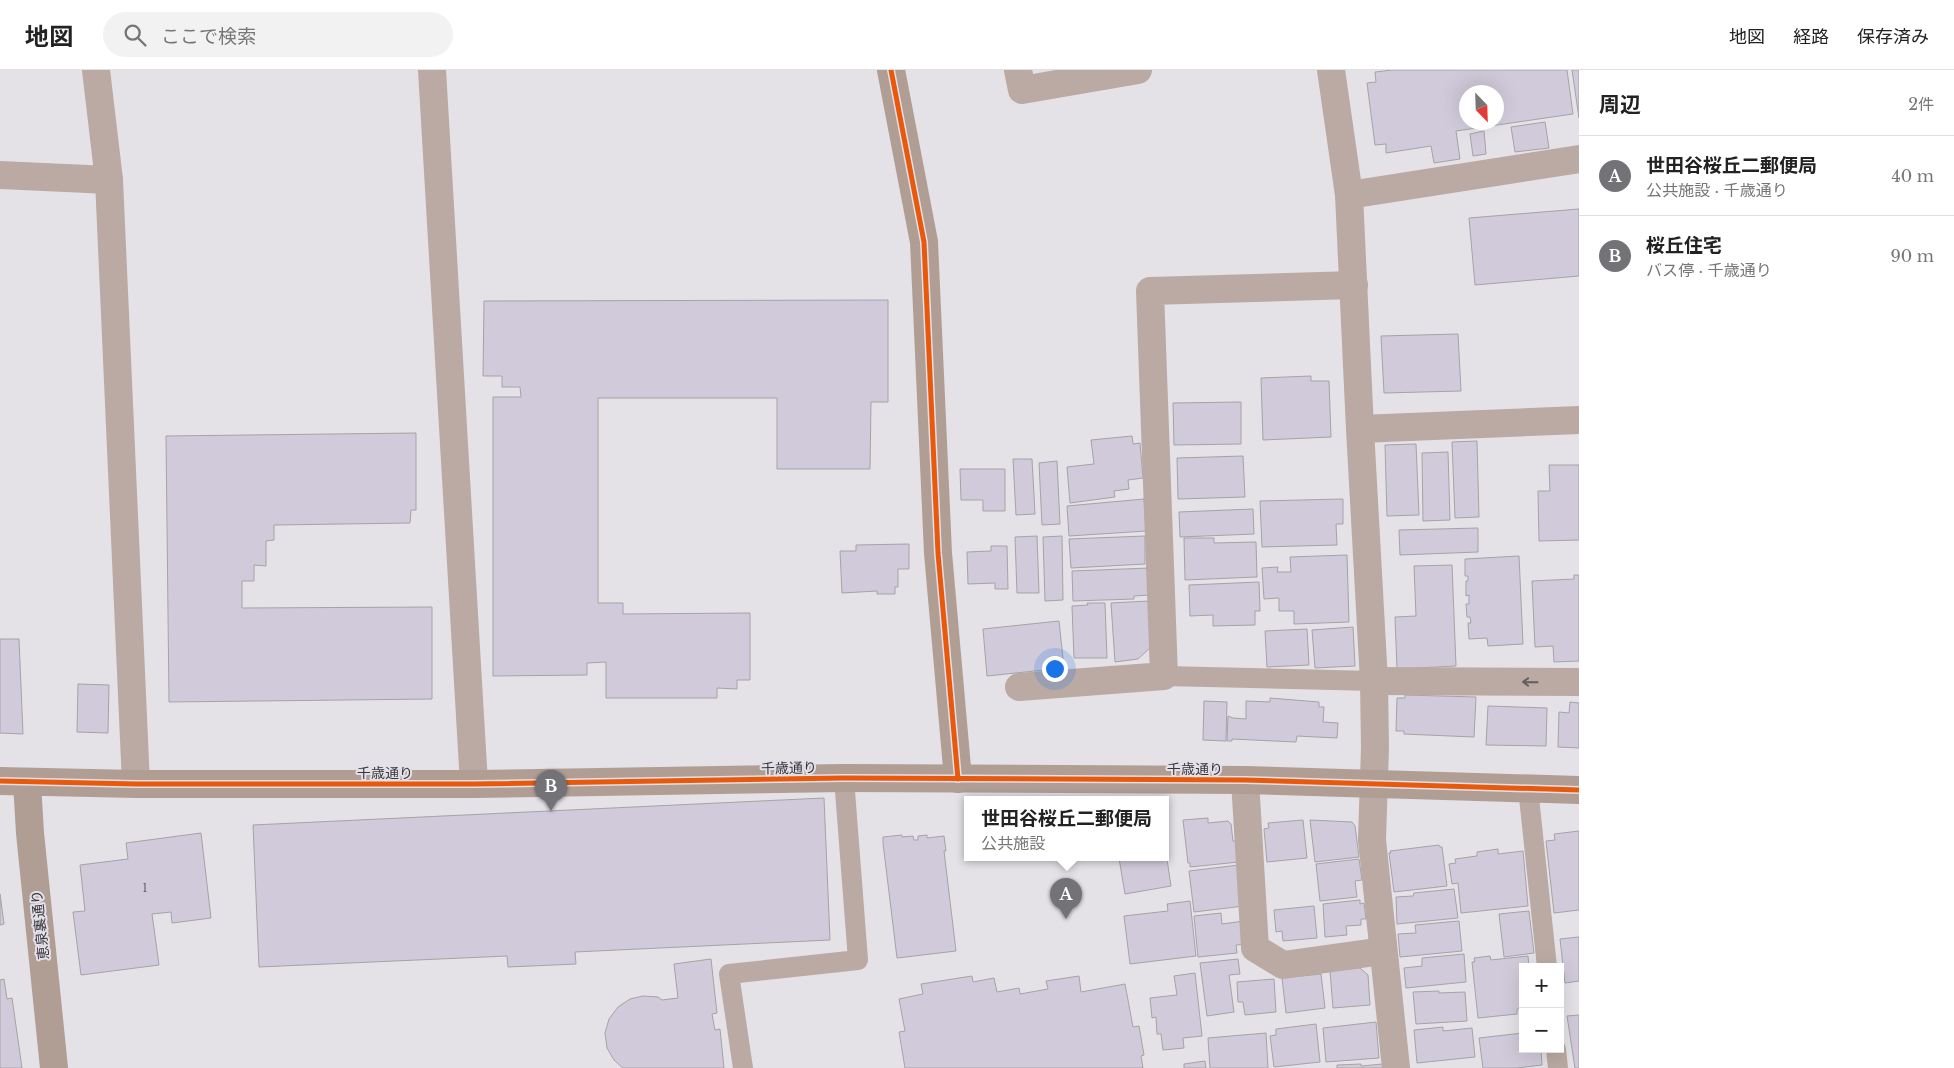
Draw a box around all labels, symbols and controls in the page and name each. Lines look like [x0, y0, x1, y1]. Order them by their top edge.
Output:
search box [103, 12, 453, 57]
icon: search [121, 21, 149, 49]
text: 地図 [25, 22, 73, 51]
text: ここで検索 [161, 25, 256, 48]
text: 地図 [1729, 26, 1765, 48]
text: 経路 [1793, 26, 1829, 48]
text: 保存済み [1857, 26, 1929, 48]
north arrow [1459, 85, 1504, 130]
text: 周辺 [1599, 92, 1641, 118]
text: 2件 [1908, 94, 1934, 114]
text: 世田谷桜丘二郵便局 [1646, 154, 1817, 177]
text: A [1609, 166, 1621, 186]
text: 40 m [1891, 166, 1934, 186]
text: 公共施設 · 千歳通り [1646, 180, 1788, 200]
text: 桜丘住宅 [1646, 234, 1722, 257]
text: B [1609, 246, 1621, 266]
text: 90 m [1891, 246, 1934, 266]
text: バス停 · 千歳通り [1646, 260, 1772, 280]
your location [1042, 656, 1068, 682]
one-way arrow [1523, 677, 1539, 687]
street label: 千歳通り [761, 759, 817, 777]
street label: 千歳通り [1167, 760, 1223, 778]
street label: 千歳通り [357, 764, 413, 782]
pin: B [535, 770, 567, 811]
popup [964, 796, 1169, 861]
text: 世田谷桜丘二郵便局 [981, 807, 1152, 830]
text: 公共施設 [981, 833, 1045, 853]
pin: A [1050, 878, 1082, 919]
house number: 1 [143, 881, 148, 895]
street label: 恵泉裏通り [27, 889, 53, 961]
map controls [1519, 963, 1564, 1053]
button: + [1519, 963, 1564, 1008]
button: − [1519, 1008, 1564, 1053]

